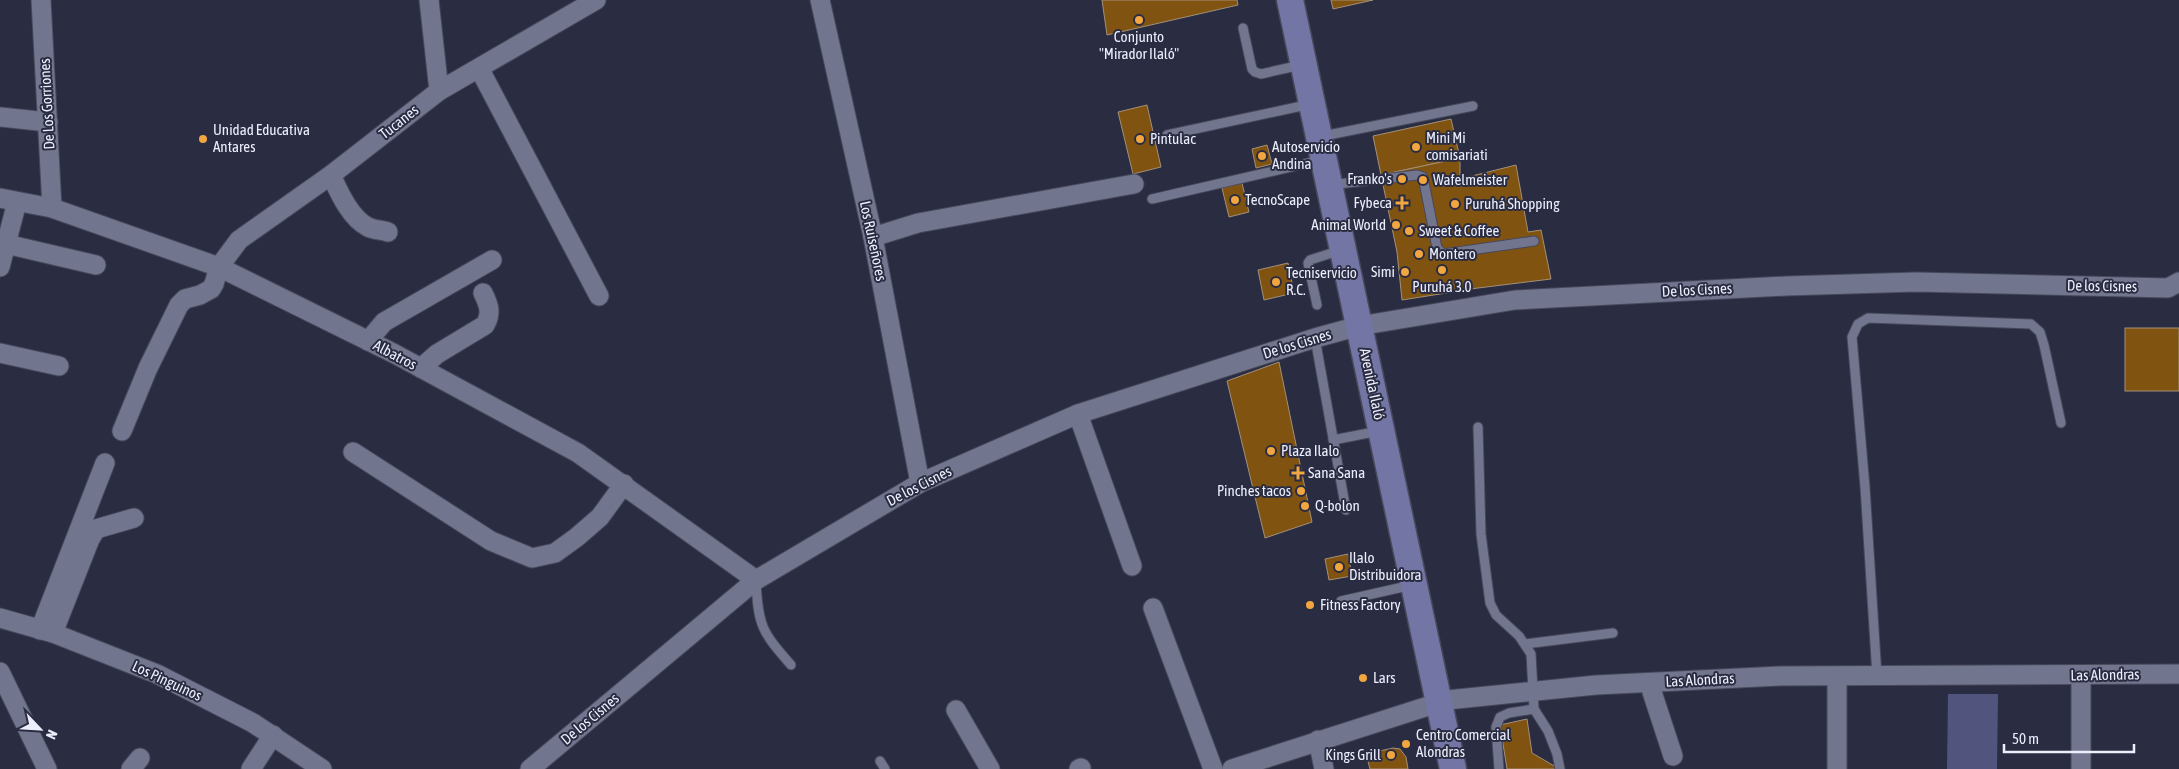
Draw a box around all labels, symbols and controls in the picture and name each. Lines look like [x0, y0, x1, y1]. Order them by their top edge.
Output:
marker: Conjunto "Mirador Ilaló" [1133, 14, 1145, 26]
place label: Conjunto "Mirador Ilaló" [1099, 28, 1179, 62]
street label: De Los Gorriones [36, 58, 57, 150]
street label: Tucanes [376, 101, 422, 142]
place label: Unidad Educativa Antares [213, 121, 310, 155]
place label: Mini Mi comisariati [1426, 129, 1488, 163]
place label: Pintulac [1150, 130, 1196, 147]
marker: Unidad Educativa Antares [197, 133, 209, 145]
marker: Pintulac [1134, 133, 1146, 145]
place label: Autoservicio Andina [1272, 138, 1340, 172]
marker: Mini Mi comisariati [1410, 141, 1422, 153]
marker: Autoservicio Andina [1256, 150, 1268, 162]
place label: Franko's [1347, 170, 1392, 187]
place label: Wafelmeister [1433, 171, 1508, 188]
marker: Franko's [1396, 173, 1408, 185]
marker: Wafelmeister [1417, 174, 1429, 186]
place label: TecnoScape [1245, 191, 1310, 208]
marker: TecnoScape [1229, 194, 1241, 206]
place label: Fybeca [1353, 194, 1392, 211]
place label: Puruhá Shopping [1465, 195, 1560, 212]
marker: Fybeca [1396, 197, 1408, 209]
marker: Puruhá Shopping [1449, 198, 1461, 210]
street label: Los Ruiseñores [857, 199, 890, 282]
place label: Animal World [1311, 216, 1386, 233]
marker: Animal World [1390, 219, 1402, 231]
place label: Sweet & Coffee [1419, 222, 1499, 239]
marker: Sweet & Coffee [1403, 225, 1415, 237]
place label: Montero [1429, 245, 1476, 262]
marker: Montero [1413, 248, 1425, 260]
place label: Simi [1371, 263, 1395, 280]
place label: Tecniservicio R.C. [1286, 264, 1357, 298]
marker: Puruhá 3.0 [1436, 264, 1448, 276]
marker: Simi [1399, 266, 1411, 278]
marker: Tecniservicio R.C. [1270, 276, 1282, 288]
street label: De los Cisnes [2067, 276, 2137, 295]
place label: Puruhá 3.0 [1412, 278, 1472, 295]
street label: De los Cisnes [1661, 279, 1733, 300]
street label: De los Cisnes [1261, 325, 1333, 362]
street label: Albatros [371, 336, 420, 373]
street label: Avenida Ilaló [1357, 347, 1388, 421]
place label: Plaza Ilalo [1281, 442, 1339, 459]
marker: Plaza Ilalo [1265, 445, 1277, 457]
street label: De los Cisnes [884, 462, 954, 509]
place label: Sana Sana [1308, 464, 1365, 481]
marker: Sana Sana [1292, 467, 1304, 479]
place label: Pinches tacos [1217, 482, 1291, 499]
marker: Pinches tacos [1295, 485, 1307, 497]
place label: Q-bolon [1315, 497, 1360, 514]
marker: Q-bolon [1299, 500, 1311, 512]
place label: Ilalo Distribuidora [1349, 549, 1421, 583]
marker: Ilalo Distribuidora [1333, 561, 1345, 573]
place label: Fitness Factory [1320, 596, 1401, 613]
marker: Fitness Factory [1304, 599, 1316, 611]
street label: Los Pinguinos [130, 657, 205, 704]
street label: Las Alondras [2070, 665, 2140, 684]
place label: Lars [1373, 669, 1396, 686]
street label: Las Alondras [1665, 669, 1735, 690]
marker: Lars [1357, 672, 1369, 684]
street label: De los Cisnes [557, 689, 622, 748]
north arrow [15, 704, 65, 754]
scale bar [2004, 722, 2134, 754]
place label: Centro Comercial Alondras [1416, 726, 1510, 760]
text: N [43, 727, 61, 742]
text: 50 m [2012, 730, 2039, 747]
marker: Centro Comercial Alondras [1400, 738, 1412, 750]
place label: Kings Grill [1325, 746, 1381, 763]
marker: Kings Grill [1385, 749, 1397, 761]

